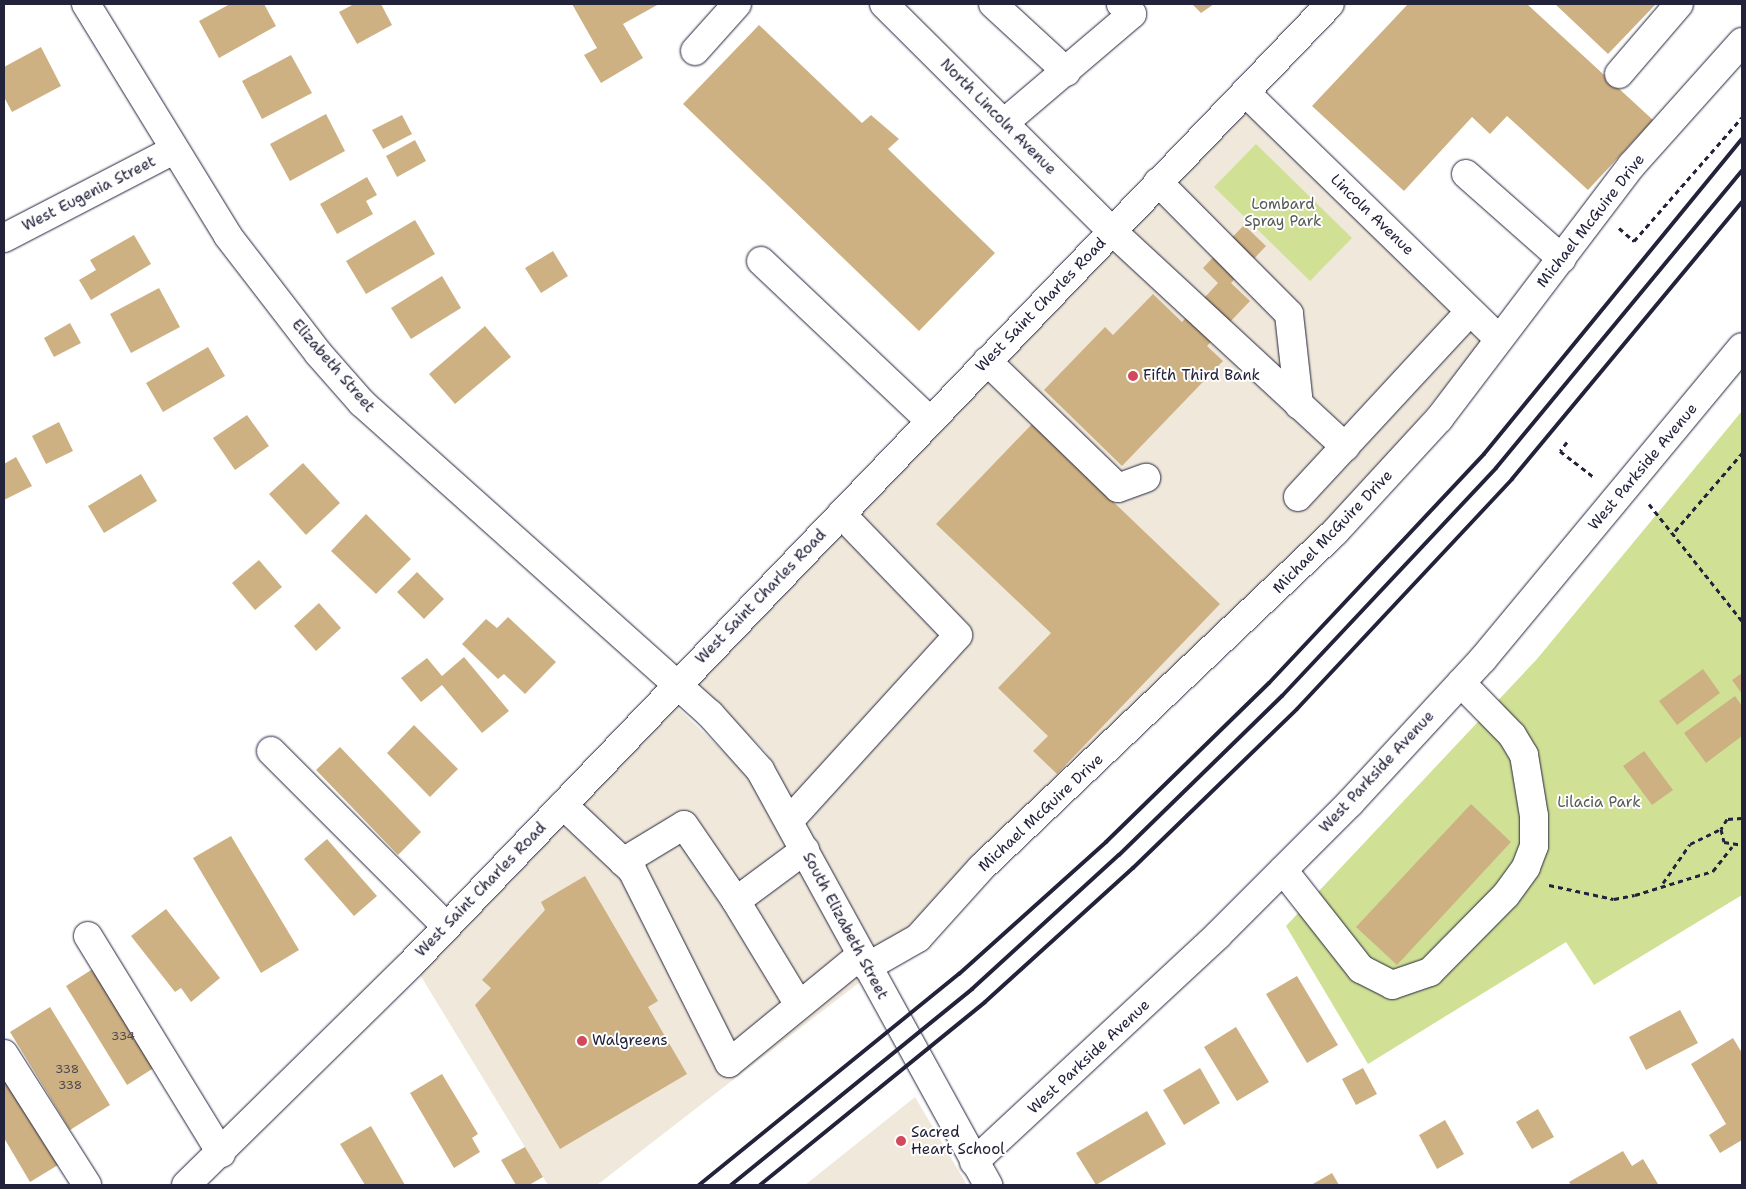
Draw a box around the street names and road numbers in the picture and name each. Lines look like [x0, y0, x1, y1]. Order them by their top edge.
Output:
street label: North Lincoln Avenue [936, 55, 1060, 179]
street label: Michael McGuire Drive [1533, 151, 1649, 291]
street label: West Eugenia Street [19, 153, 159, 235]
street label: Lincoln Avenue [1327, 171, 1417, 259]
street label: West Saint Charles Road [972, 234, 1110, 376]
street label: Elizabeth Street [288, 316, 378, 416]
street label: West Parkside Avenue [1585, 400, 1701, 534]
street label: Michael McGuire Drive [1269, 467, 1397, 597]
street label: West Saint Charles Road [692, 526, 830, 668]
street label: West Parkside Avenue [1316, 707, 1438, 837]
street label: Michael McGuire Drive [975, 750, 1107, 876]
street label: West Saint Charles Road [412, 819, 550, 961]
street label: South Elizabeth Street [799, 849, 891, 1003]
street label: West Parkside Avenue [1024, 996, 1154, 1118]

